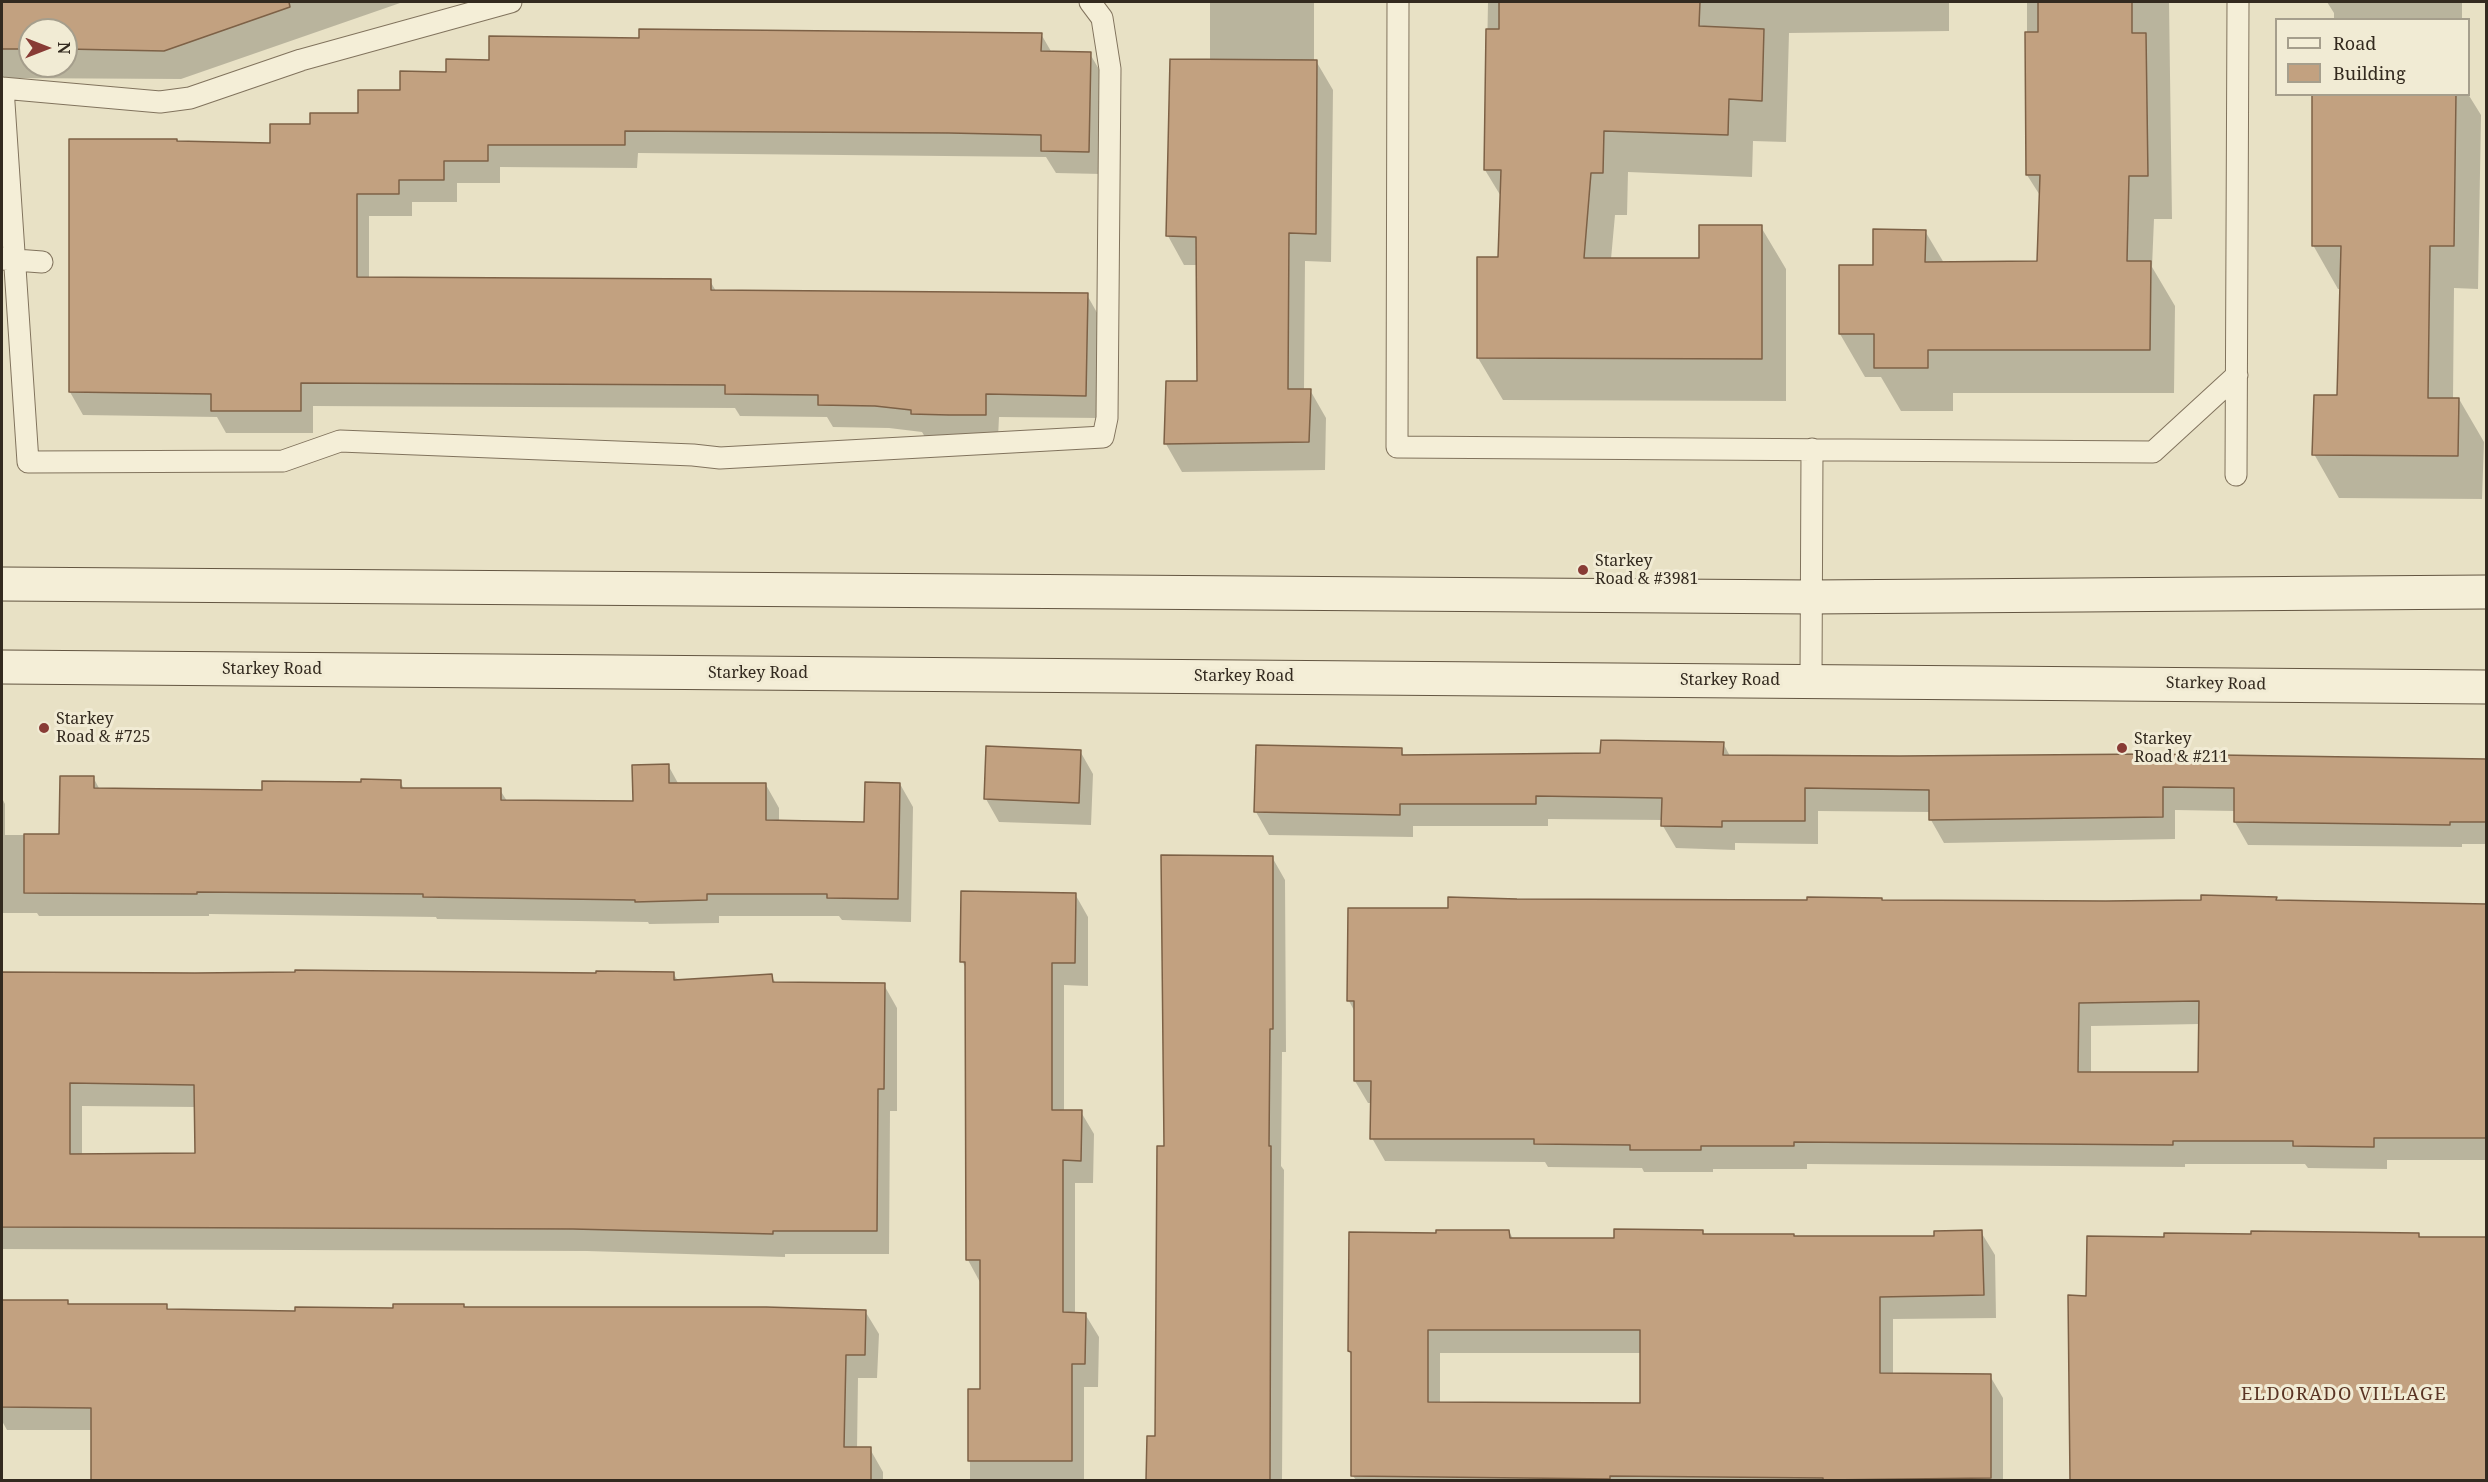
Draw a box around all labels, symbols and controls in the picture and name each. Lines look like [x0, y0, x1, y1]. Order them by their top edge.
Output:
north arrow [18, 18, 78, 78]
legend [2275, 18, 2470, 96]
text: Road [2333, 31, 2376, 55]
text: N [53, 42, 75, 54]
text: Building [2333, 61, 2406, 85]
place label: Starkey Road & #3981 [1595, 551, 1698, 589]
marker: Starkey Road & #3981 [1576, 563, 1590, 577]
street label: Starkey Road [222, 659, 322, 679]
street label: Starkey Road [708, 663, 808, 683]
street label: Starkey Road [1194, 666, 1294, 686]
street label: Starkey Road [1680, 670, 1780, 690]
street label: Starkey Road [2166, 674, 2266, 694]
place label: Starkey Road & #725 [56, 709, 151, 747]
marker: Starkey Road & #725 [37, 721, 51, 735]
place label: Starkey Road & #211 [2134, 729, 2229, 767]
marker: Starkey Road & #211 [2115, 741, 2129, 755]
district label: ELDORADO VILLAGE [2241, 1384, 2447, 1406]

